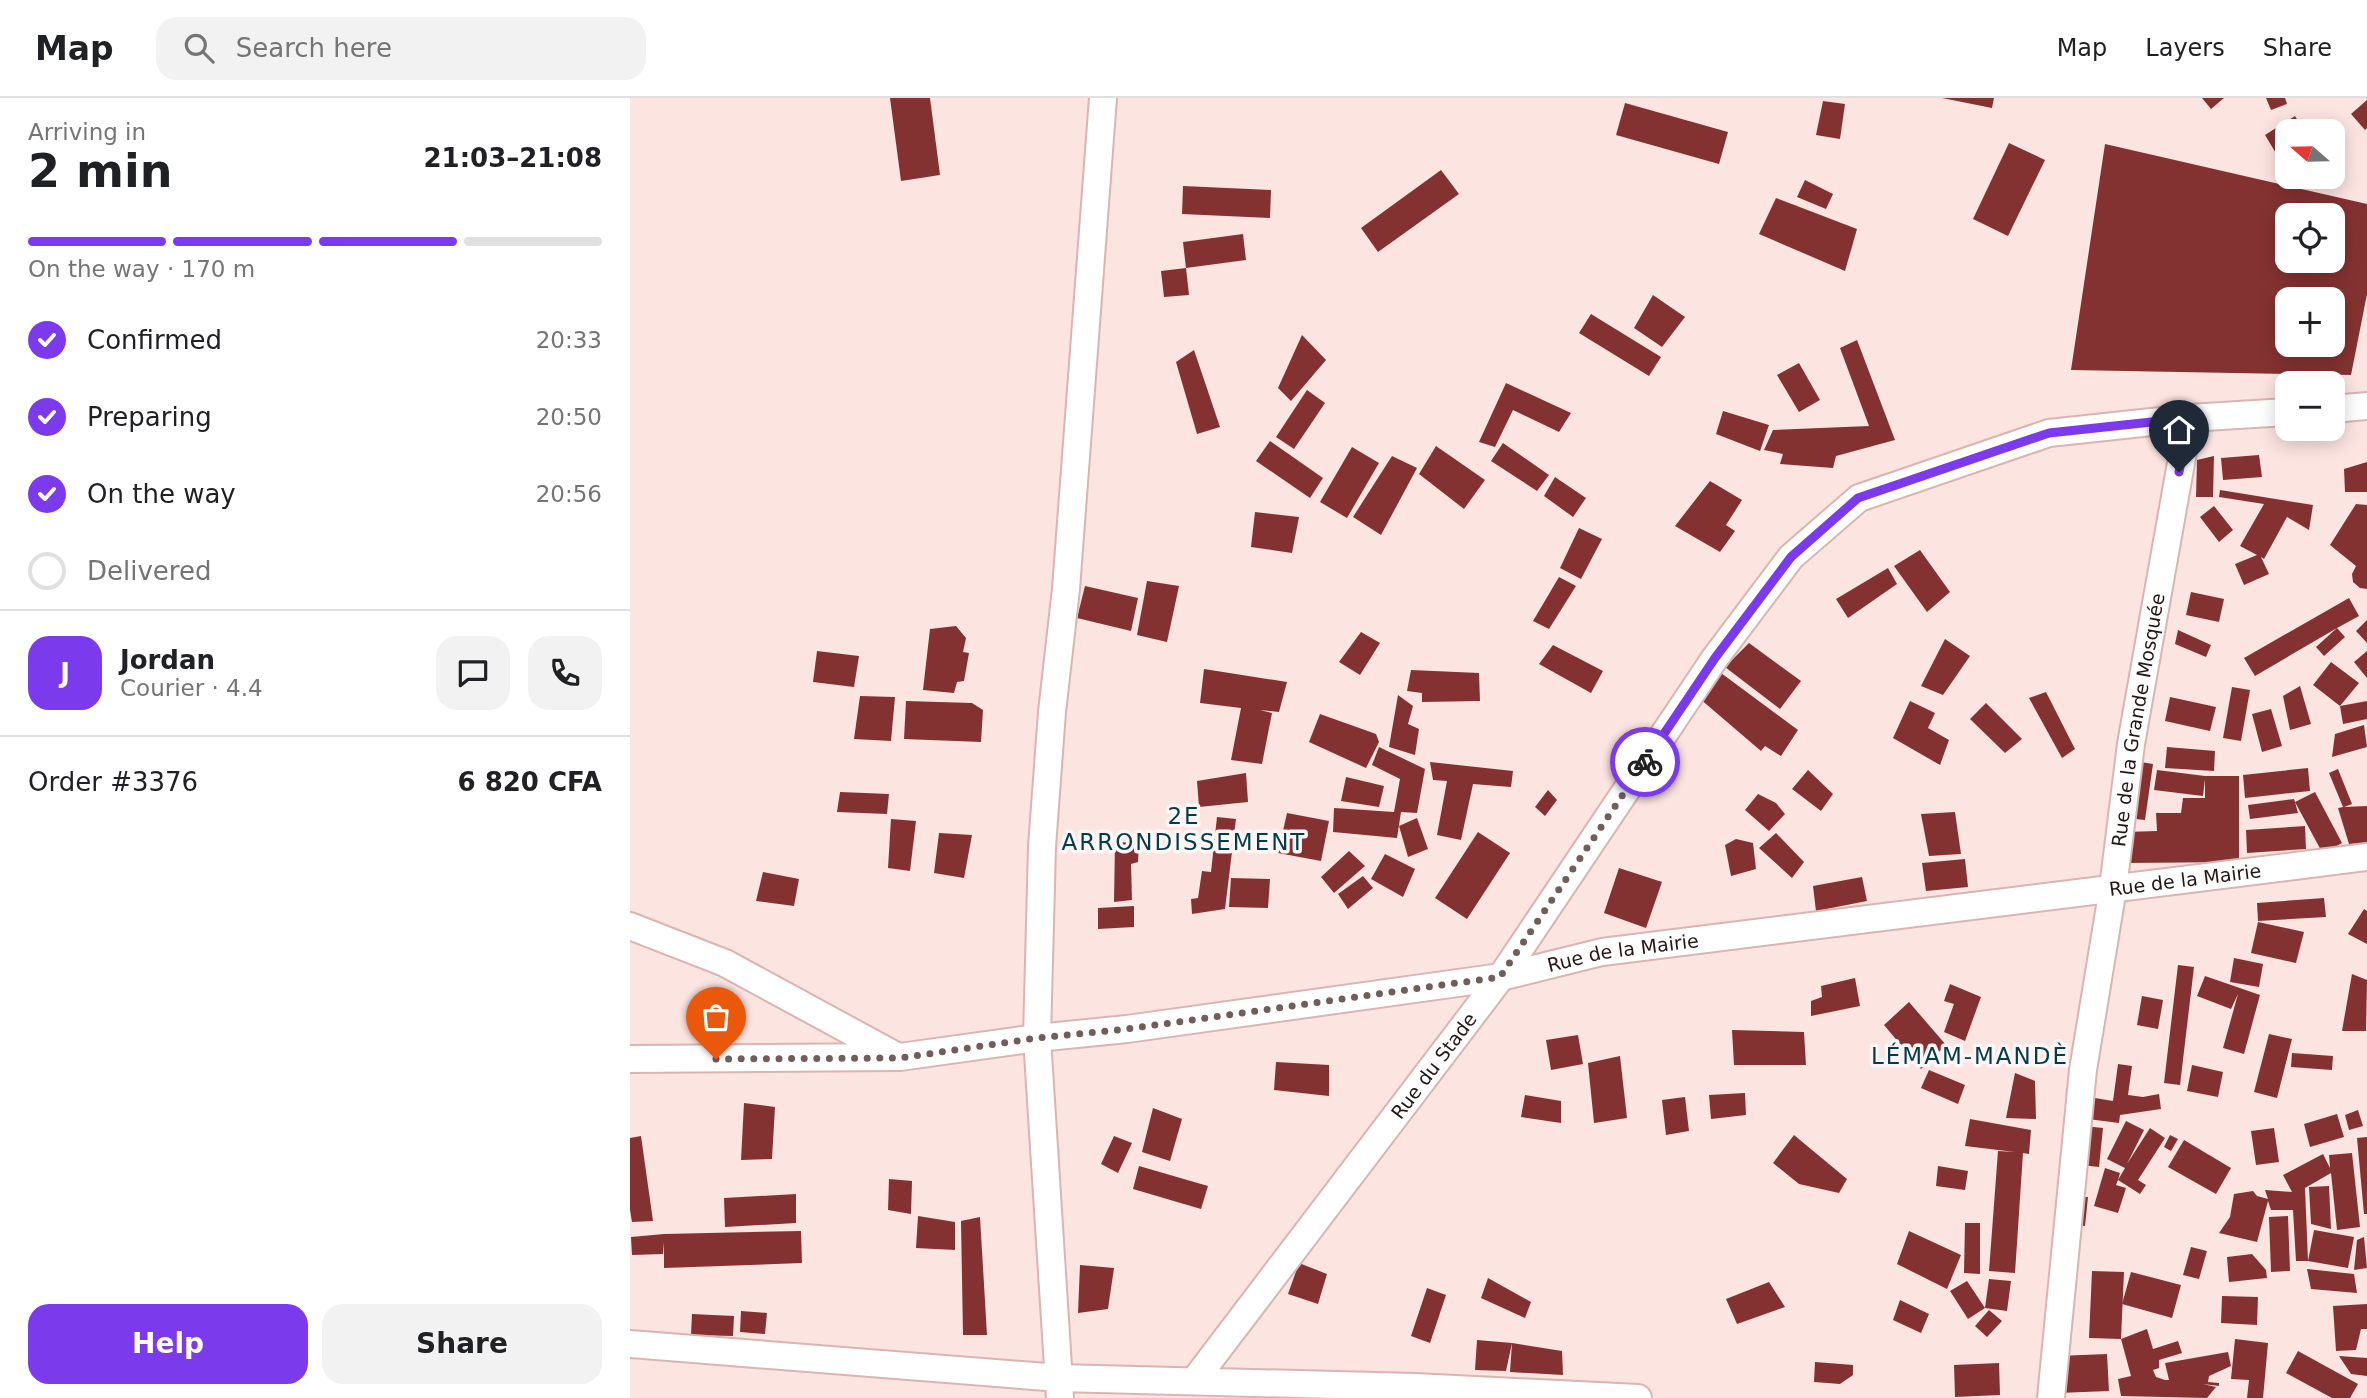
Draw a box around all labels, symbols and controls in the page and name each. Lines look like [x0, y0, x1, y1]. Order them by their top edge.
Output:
search box [156, 17, 646, 80]
text: Map [35, 29, 114, 68]
icon: search [180, 29, 218, 67]
text: Search here [236, 33, 392, 63]
text: Map [2057, 34, 2107, 62]
text: Layers [2145, 34, 2225, 62]
text: Share [2263, 34, 2332, 62]
text: Arriving in [28, 119, 146, 145]
north arrow [2275, 119, 2345, 189]
map controls [2275, 119, 2345, 441]
text: 21:03–21:08 [423, 143, 602, 173]
text: 2 min [28, 144, 172, 198]
button: locate [2275, 203, 2345, 273]
text: On the way · 170 m [28, 256, 255, 282]
button: + [2275, 287, 2345, 357]
icon: check [28, 321, 66, 359]
text: Confirmed [87, 325, 222, 355]
text: 20:33 [536, 327, 602, 353]
button: − [2275, 371, 2345, 441]
icon: check [28, 398, 66, 436]
pin [2149, 400, 2209, 472]
text: Preparing [87, 402, 212, 432]
text: 20:50 [536, 404, 602, 430]
icon: home [2160, 411, 2198, 449]
icon: check [28, 475, 66, 513]
text: On the way [87, 479, 236, 509]
text: 20:56 [536, 481, 602, 507]
text: Delivered [87, 556, 211, 586]
street label: Rue de la Grande Mosquée [2107, 591, 2169, 848]
button: chat [436, 636, 510, 710]
button: phone [528, 636, 602, 710]
text: Jordan [120, 645, 215, 675]
text: J [60, 658, 70, 688]
text: Courier · 4.4 [120, 675, 263, 701]
courier [1610, 727, 1680, 797]
icon: bike [1626, 743, 1664, 781]
text: Order #3376 [28, 767, 198, 797]
text: 6 820 CFA [458, 767, 602, 797]
district label: 2E ARRONDISSEMENT [1062, 803, 1306, 855]
street label: Rue de la Mairie [2108, 859, 2262, 900]
street label: Rue de la Mairie [1545, 929, 1700, 976]
pin [686, 987, 746, 1059]
icon: bag [697, 998, 735, 1036]
street label: Rue du Stade [1386, 1008, 1481, 1123]
district label: LÉMAM-MANDÈ [1871, 1042, 2069, 1069]
button: Help [28, 1304, 308, 1384]
button: Share [322, 1304, 602, 1384]

